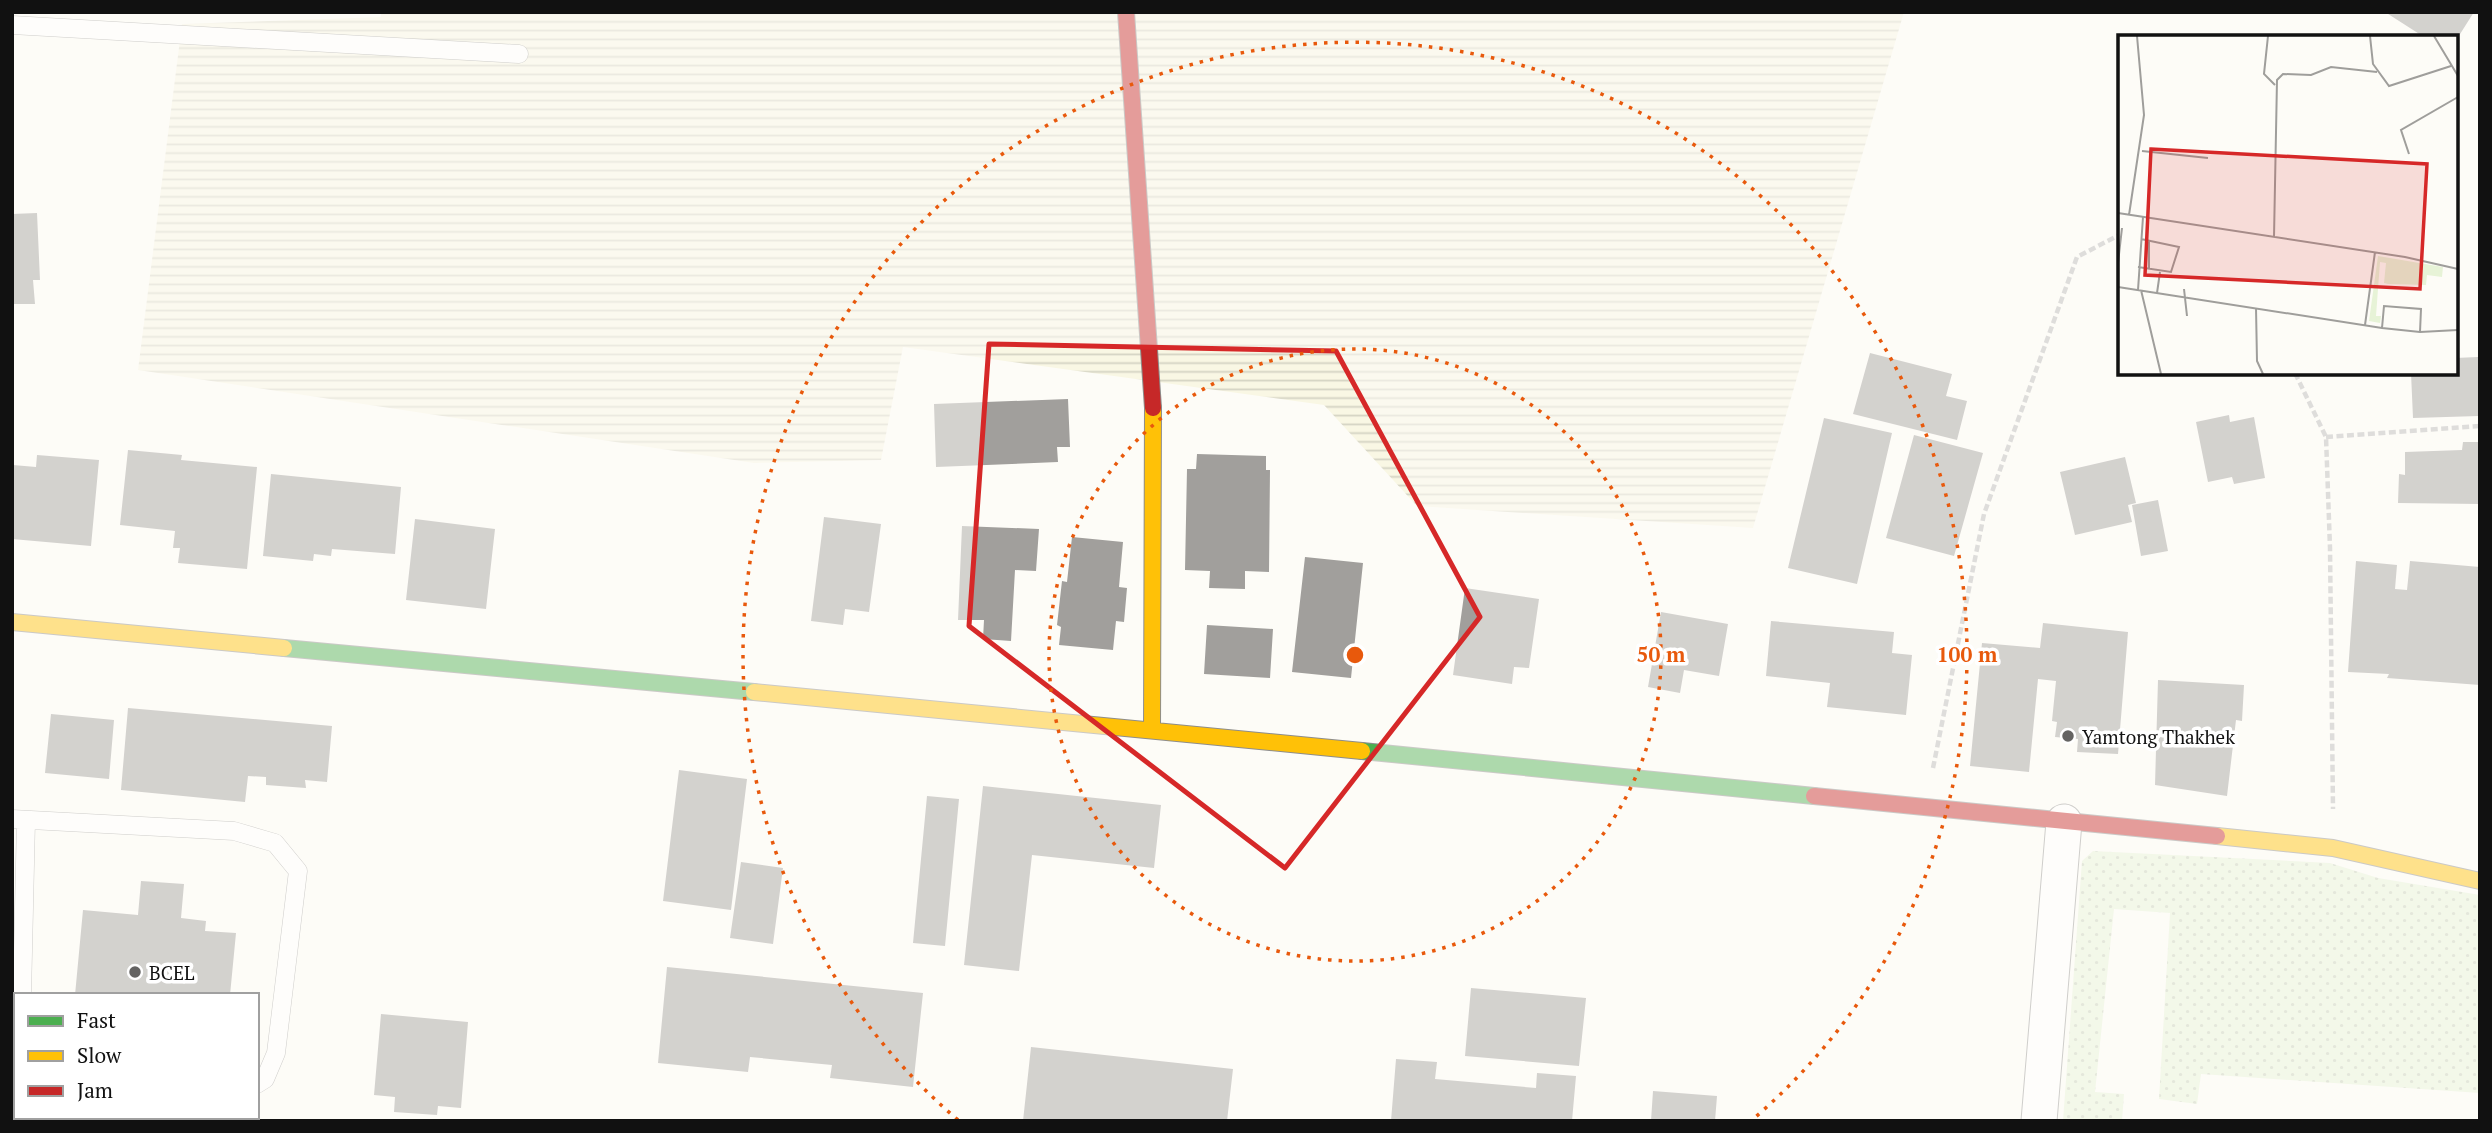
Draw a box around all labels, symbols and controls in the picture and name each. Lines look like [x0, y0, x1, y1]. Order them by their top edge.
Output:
inset map [2118, 35, 2457, 374]
text: 50 m [1637, 640, 1686, 668]
text: 100 m [1937, 640, 1998, 668]
centre of rings [1343, 643, 1367, 667]
place label: Yamtong Thakhek [2082, 724, 2235, 749]
marker: Yamtong Thakhek [2060, 728, 2076, 744]
place label: BCEL [149, 960, 195, 985]
marker: BCEL [127, 964, 143, 980]
legend [14, 993, 259, 1119]
text: Fast [77, 1006, 116, 1034]
text: Slow [77, 1041, 122, 1069]
text: Jam [77, 1076, 113, 1104]

